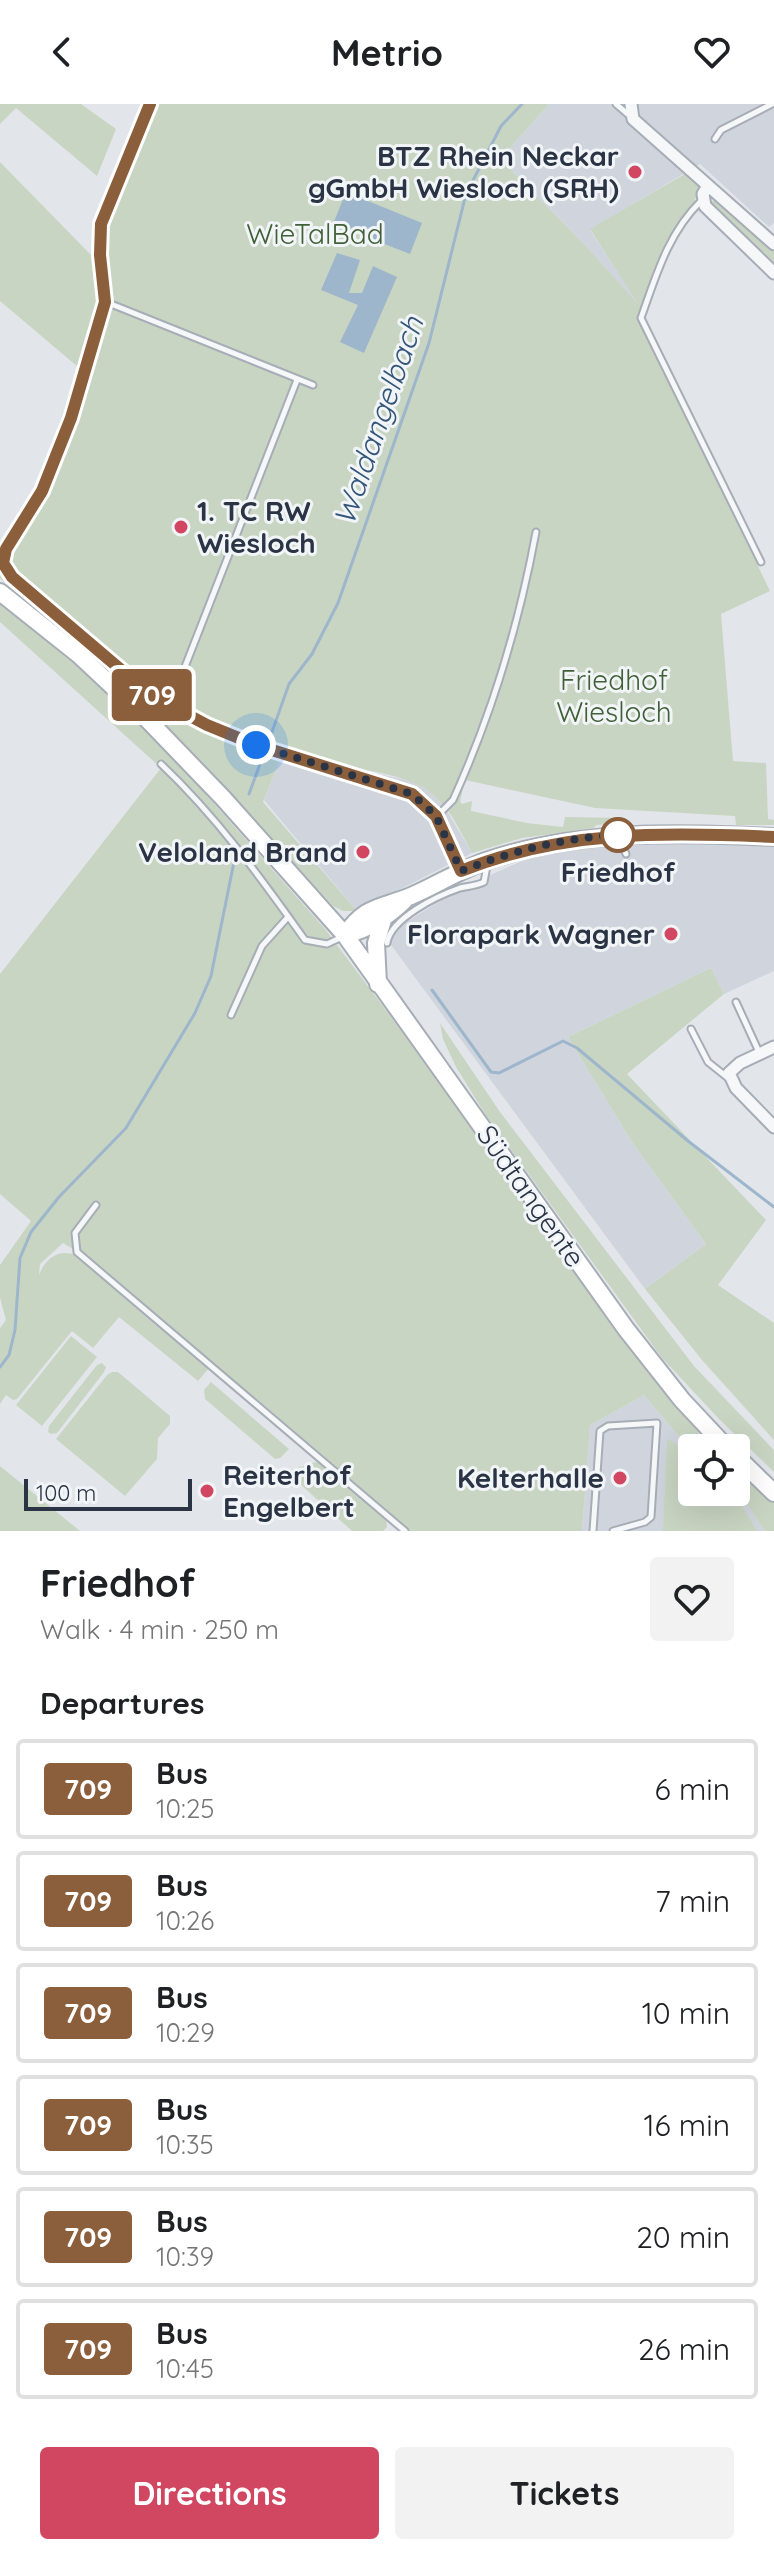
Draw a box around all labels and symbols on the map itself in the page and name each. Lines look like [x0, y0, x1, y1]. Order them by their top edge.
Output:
place label: BTZ Rhein Neckar gGmbH Wiesloch (SRH) [308, 138, 619, 205]
marker: BTZ Rhein Neckar gGmbH Wiesloch (SRH) [626, 163, 644, 181]
park label: WieTalBad [246, 216, 384, 251]
water label: Waldangelbach [325, 310, 432, 530]
place label: 1. TC RW Wiesloch [197, 493, 316, 560]
marker: 1. TC RW Wiesloch [172, 518, 190, 536]
park label: Friedhof Wiesloch [556, 662, 672, 729]
line badge: 709 [106, 669, 198, 721]
your location [236, 725, 276, 765]
marker: Friedhof [601, 818, 635, 852]
place label: Veloland Brand [138, 834, 347, 869]
marker: Veloland Brand [354, 843, 372, 861]
place label: Friedhof [561, 854, 676, 889]
place label: Florapark Wagner [407, 916, 655, 951]
marker: Florapark Wagner [662, 925, 680, 943]
street label: Südtangente [470, 1118, 593, 1273]
place label: Reiterhof Engelbert [223, 1457, 355, 1524]
place label: Kelterhalle [457, 1460, 604, 1495]
marker: Kelterhalle [611, 1469, 629, 1487]
scale bar [24, 1475, 192, 1511]
marker: Reiterhof Engelbert [198, 1482, 216, 1500]

